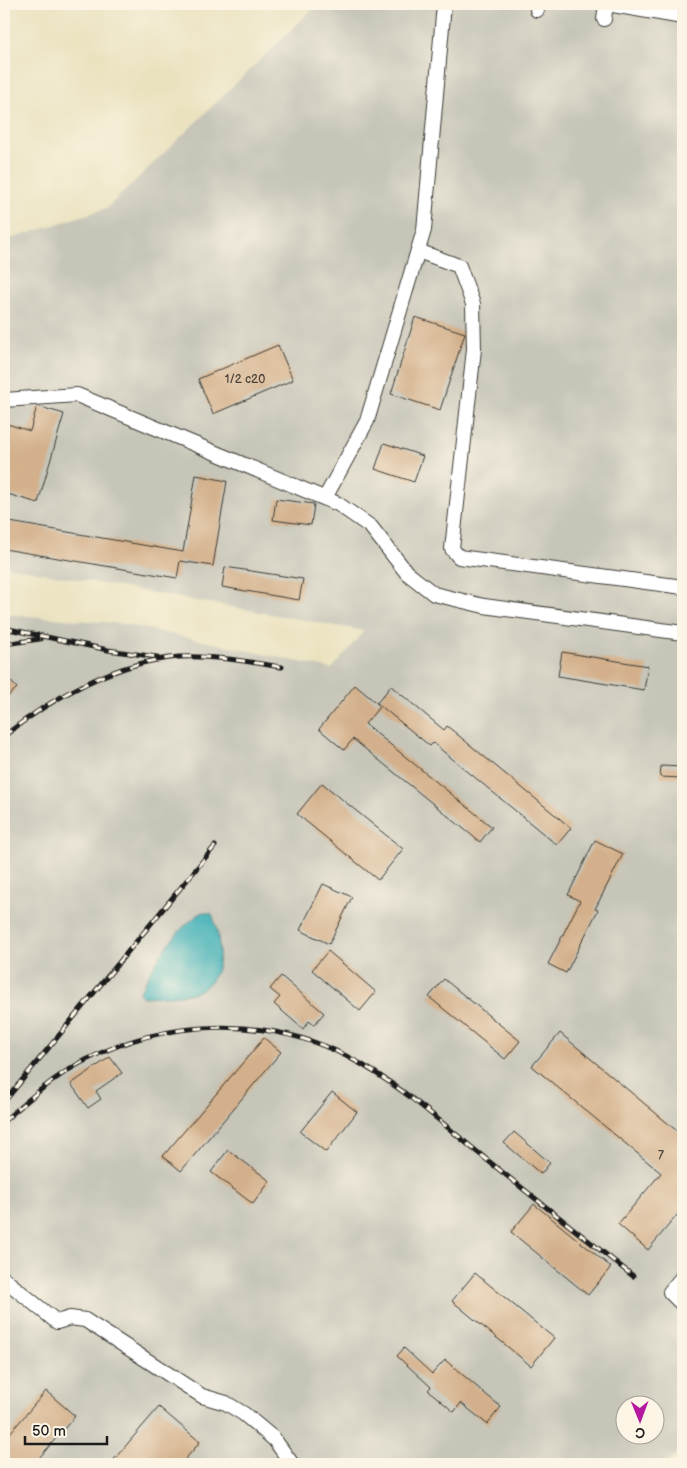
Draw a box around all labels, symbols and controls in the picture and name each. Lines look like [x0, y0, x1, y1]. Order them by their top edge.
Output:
house number: 1/2 с20 [225, 372, 265, 387]
house number: 7 [658, 1148, 664, 1163]
north arrow [614, 1396, 664, 1446]
scale bar [25, 1413, 108, 1445]
text: 50 m [32, 1422, 66, 1441]
text: С [635, 1424, 645, 1441]

